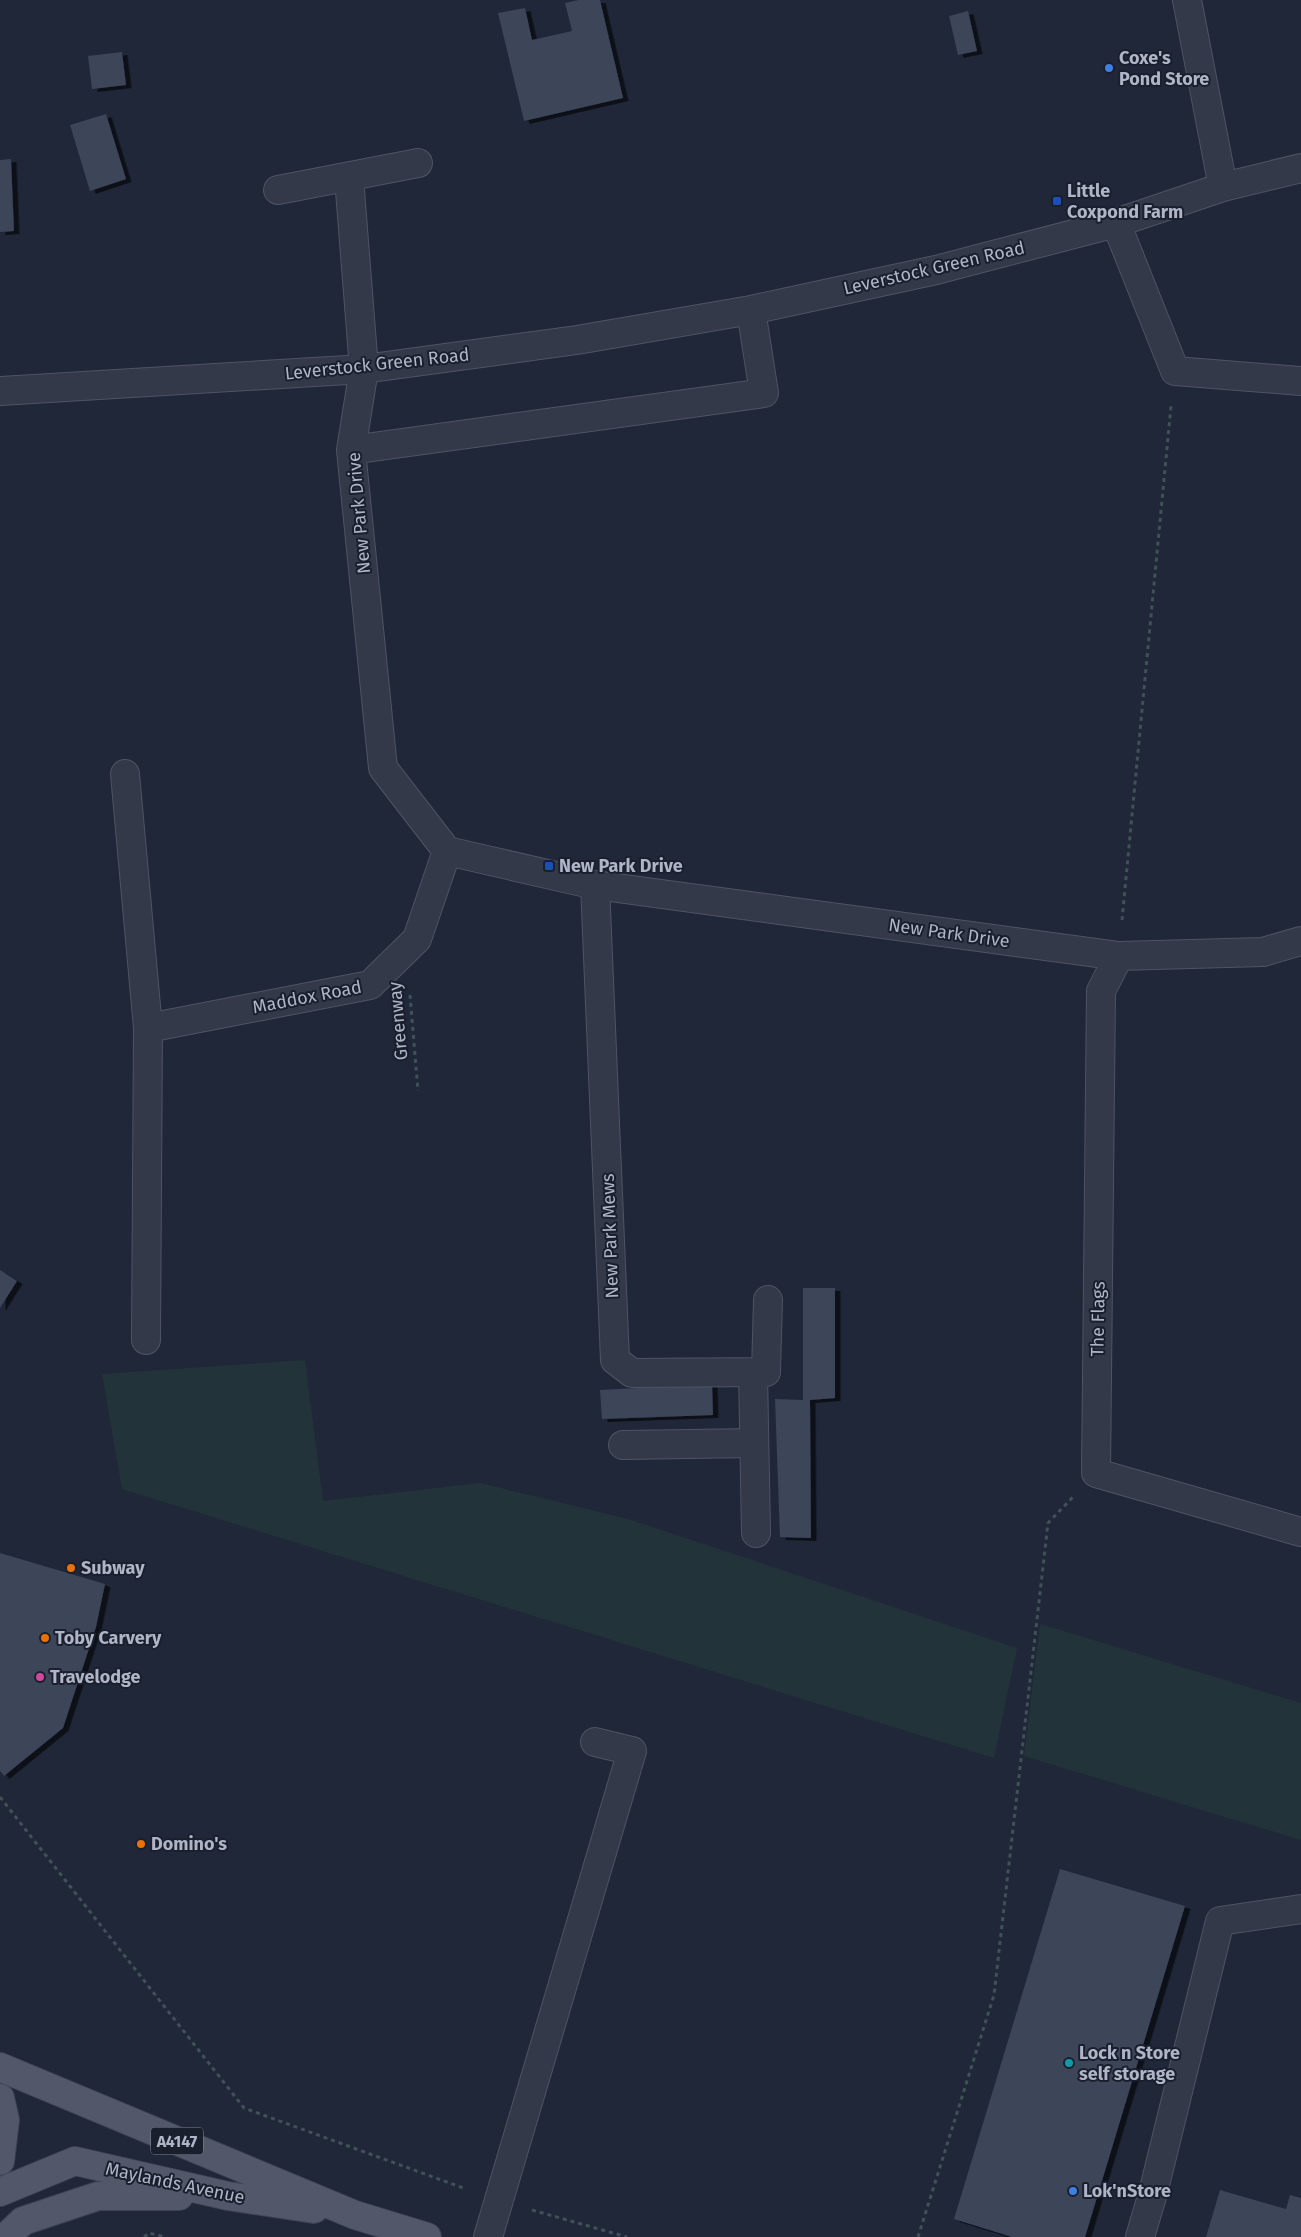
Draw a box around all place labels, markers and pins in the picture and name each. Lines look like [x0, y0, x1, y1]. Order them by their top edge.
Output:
place label: Coxe's Pond Store [1119, 47, 1209, 90]
marker: Coxe's Pond Store [1103, 62, 1115, 74]
place label: Little Coxpond Farm [1067, 180, 1183, 223]
marker: Little Coxpond Farm [1051, 195, 1063, 207]
place label: New Park Drive [559, 855, 683, 877]
marker: New Park Drive [543, 860, 555, 872]
place label: Subway [81, 1557, 145, 1579]
marker: Subway [65, 1562, 77, 1574]
place label: Toby Carvery [55, 1627, 162, 1649]
marker: Toby Carvery [39, 1632, 51, 1644]
place label: Travelodge [50, 1666, 140, 1688]
marker: Travelodge [34, 1671, 46, 1683]
place label: Domino's [151, 1833, 227, 1855]
marker: Domino's [135, 1838, 147, 1850]
place label: Lock n Store self storage [1079, 2042, 1180, 2085]
marker: Lock n Store self storage [1063, 2057, 1075, 2069]
place label: Lok'nStore [1083, 2180, 1171, 2202]
marker: Lok'nStore [1067, 2185, 1079, 2197]

